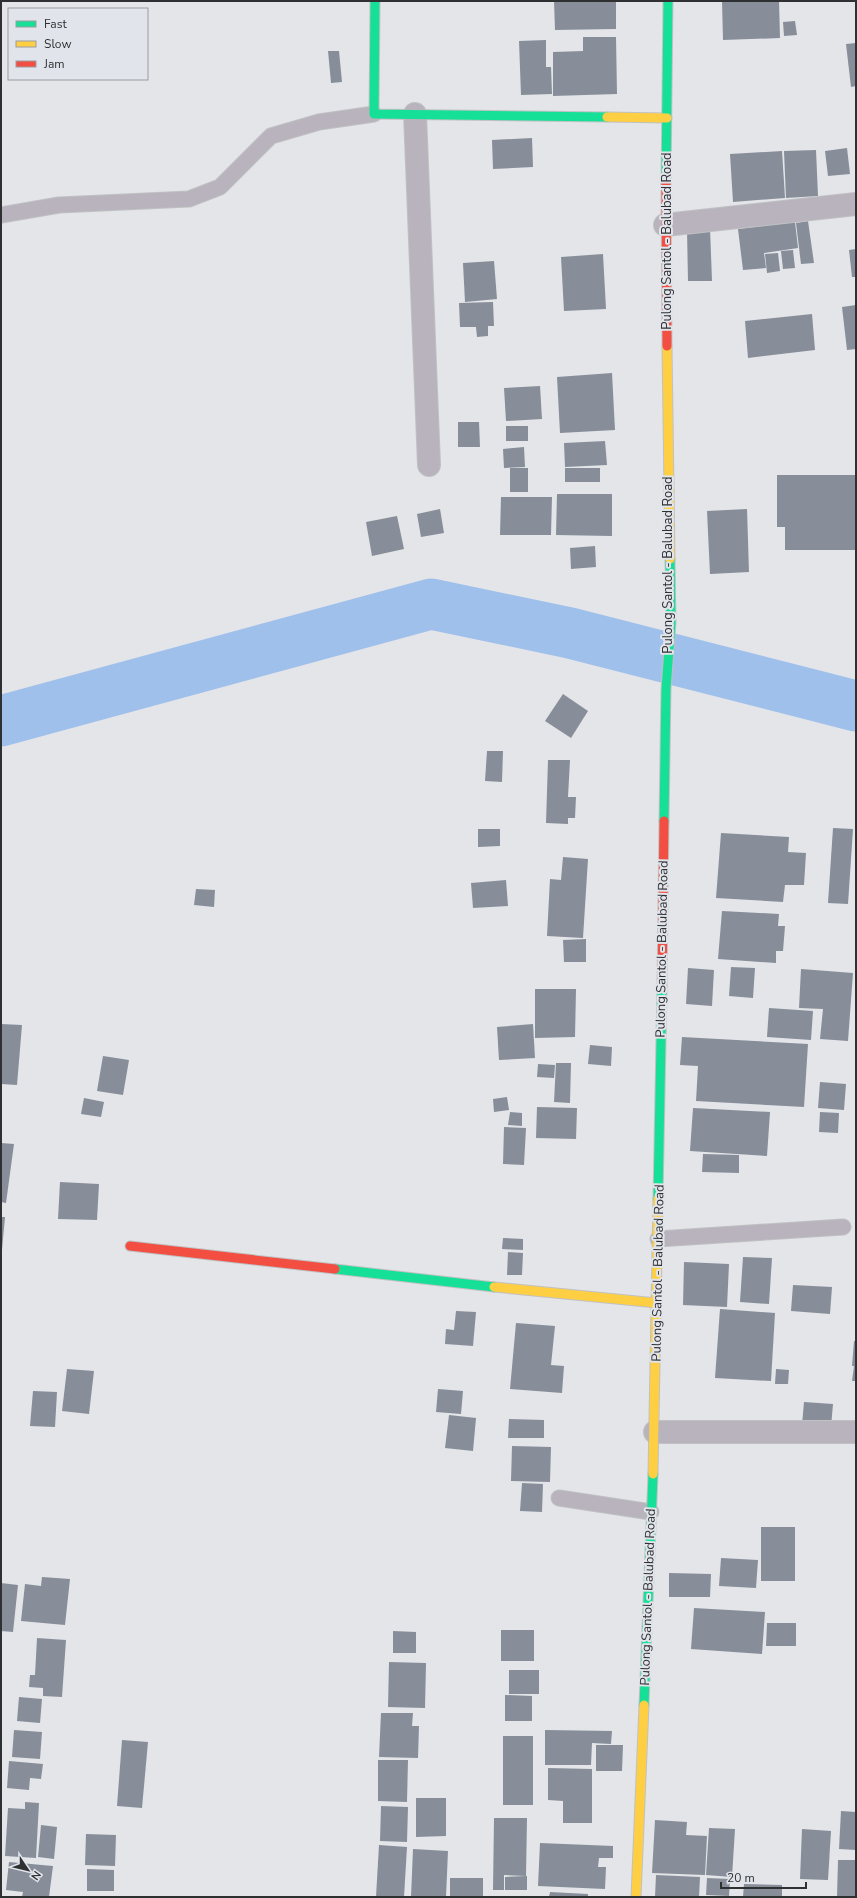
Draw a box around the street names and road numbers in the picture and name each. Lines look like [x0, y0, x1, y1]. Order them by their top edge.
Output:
street label: Pulong Santol - Balubad Road [658, 152, 676, 330]
street label: Pulong Santol - Balubad Road [659, 476, 677, 654]
street label: Pulong Santol - Balubad Road [651, 860, 673, 1038]
street label: Pulong Santol - Balubad Road [647, 1184, 669, 1362]
street label: Pulong Santol - Balubad Road [636, 1508, 660, 1686]

